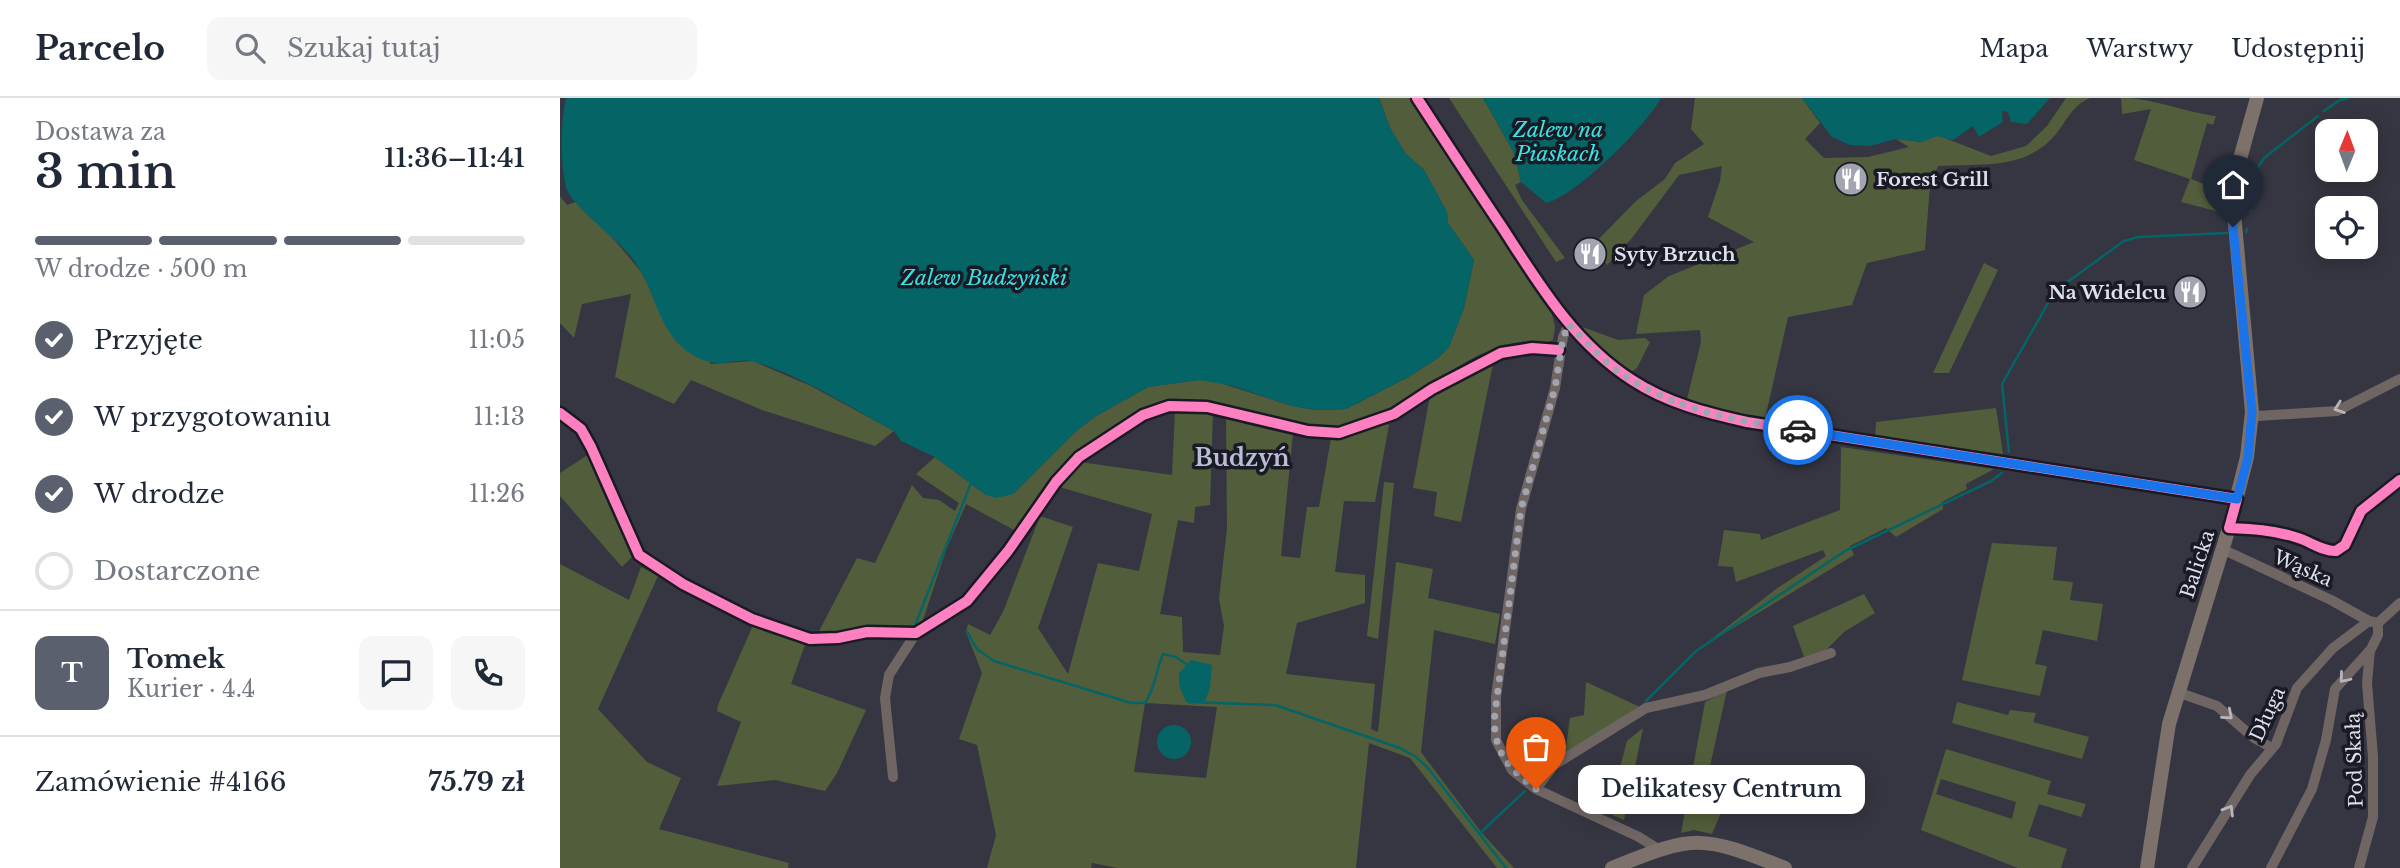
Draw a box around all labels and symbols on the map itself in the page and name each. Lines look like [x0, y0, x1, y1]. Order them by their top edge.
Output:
water label: Zalew na Piaskach [1512, 117, 1603, 167]
north arrow [2315, 119, 2378, 182]
pin [2203, 155, 2263, 227]
restaurant icon: Forest Grill [1832, 160, 1870, 198]
place label: Forest Grill [1876, 168, 1989, 191]
restaurant icon: Syty Brzuch [1571, 235, 1609, 273]
place label: Syty Brzuch [1614, 243, 1736, 266]
water label: Zalew Budzyński [900, 265, 1068, 291]
restaurant icon: Na Widelcu [2171, 273, 2209, 311]
place label: Na Widelcu [2048, 281, 2167, 304]
courier [1763, 395, 1833, 465]
one-way arrow [2333, 400, 2345, 414]
district label: Budzyń [1194, 444, 1290, 472]
street label: Balicka [2176, 527, 2219, 601]
street label: Wąska [2269, 545, 2336, 592]
one-way arrow [2340, 670, 2352, 683]
street label: Długa [2245, 683, 2290, 745]
one-way arrow [2219, 707, 2232, 719]
street label: Pod Skałą [2341, 712, 2368, 808]
pin [1506, 717, 1566, 789]
callout: Delikatesy Centrum [1578, 764, 1865, 814]
one-way arrow [2220, 805, 2233, 818]

